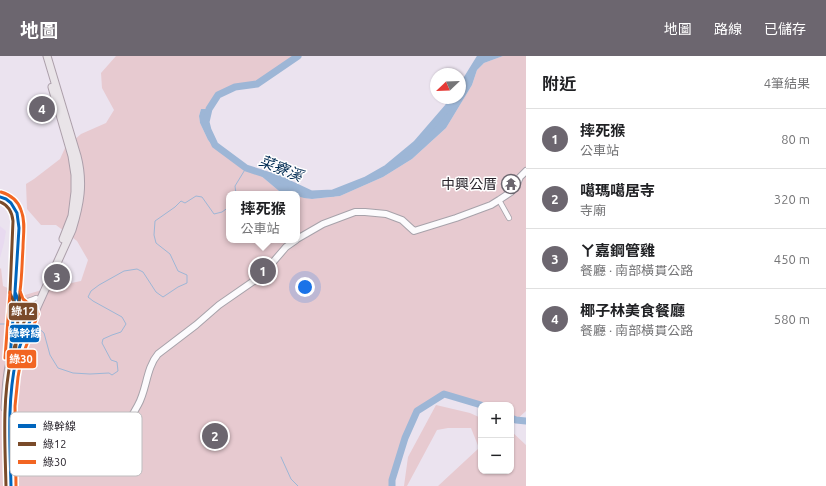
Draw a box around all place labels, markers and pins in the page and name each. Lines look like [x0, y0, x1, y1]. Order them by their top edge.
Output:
pin: 4 [29, 94, 55, 124]
temple icon: 中興公厝 [500, 173, 522, 195]
place label: 中興公厝 [441, 176, 497, 192]
pin: 1 [250, 256, 276, 286]
pin: 3 [44, 262, 70, 292]
pin: 2 [202, 421, 228, 451]

